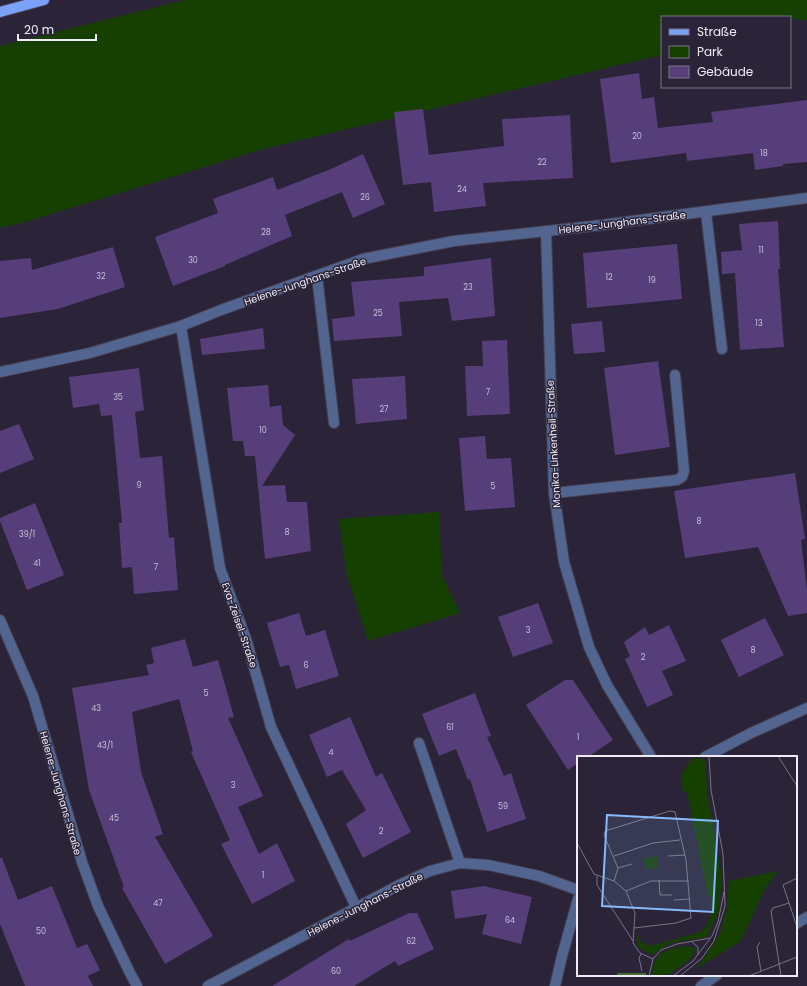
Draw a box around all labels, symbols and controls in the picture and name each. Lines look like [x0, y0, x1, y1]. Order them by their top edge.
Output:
scale bar [18, 16, 96, 42]
legend [661, 16, 791, 88]
text: 20 m [24, 21, 54, 38]
text: Straße [697, 23, 737, 40]
text: Park [697, 43, 724, 60]
text: Gebäude [697, 63, 753, 80]
house number: 20 [632, 131, 642, 142]
house number: 18 [760, 148, 768, 159]
house number: 22 [537, 157, 547, 168]
house number: 24 [457, 184, 467, 195]
house number: 26 [360, 192, 370, 203]
street label: Helene-Junghans-Straße [558, 207, 687, 238]
house number: 28 [261, 227, 271, 238]
house number: 11 [758, 245, 764, 256]
street label: Helene-Junghans-Straße [242, 254, 368, 309]
house number: 30 [188, 255, 198, 266]
house number: 32 [96, 271, 106, 282]
house number: 12 [605, 272, 613, 283]
house number: 19 [648, 275, 656, 286]
house number: 23 [463, 282, 473, 293]
house number: 25 [373, 308, 383, 319]
house number: 13 [755, 318, 763, 329]
street label: Monika-Linkenheil-Straße [543, 380, 564, 508]
house number: 7 [486, 387, 491, 398]
house number: 35 [113, 392, 123, 403]
house number: 27 [380, 404, 389, 415]
house number: 10 [259, 425, 267, 436]
house number: 9 [136, 480, 142, 491]
house number: 5 [490, 481, 496, 492]
house number: 8 [696, 516, 702, 527]
house number: 8 [284, 527, 290, 538]
house number: 39/1 [19, 529, 35, 540]
house number: 41 [33, 558, 41, 569]
house number: 7 [154, 562, 159, 573]
street label: Eva-Zeisel-Straße [218, 580, 261, 670]
house number: 3 [526, 625, 531, 636]
house number: 8 [750, 645, 756, 656]
house number: 2 [641, 652, 646, 663]
house number: 6 [303, 660, 309, 671]
house number: 5 [203, 688, 209, 699]
house number: 43 [91, 703, 101, 714]
house number: 61 [446, 722, 454, 733]
street label: Helene-Junghans-Straße [36, 730, 85, 857]
house number: 1 [577, 732, 579, 743]
house number: 43/1 [97, 740, 113, 751]
house number: 4 [328, 747, 334, 758]
inset map [577, 756, 797, 976]
house number: 3 [231, 780, 236, 791]
house number: 59 [498, 801, 508, 812]
house number: 45 [109, 813, 119, 824]
house number: 2 [379, 826, 384, 837]
street label: Helene-Junghans-Straße [305, 869, 426, 940]
house number: 1 [262, 870, 264, 881]
house number: 47 [153, 898, 163, 909]
house number: 64 [505, 915, 515, 926]
house number: 50 [36, 926, 46, 937]
house number: 62 [406, 936, 416, 947]
house number: 60 [331, 966, 341, 977]

